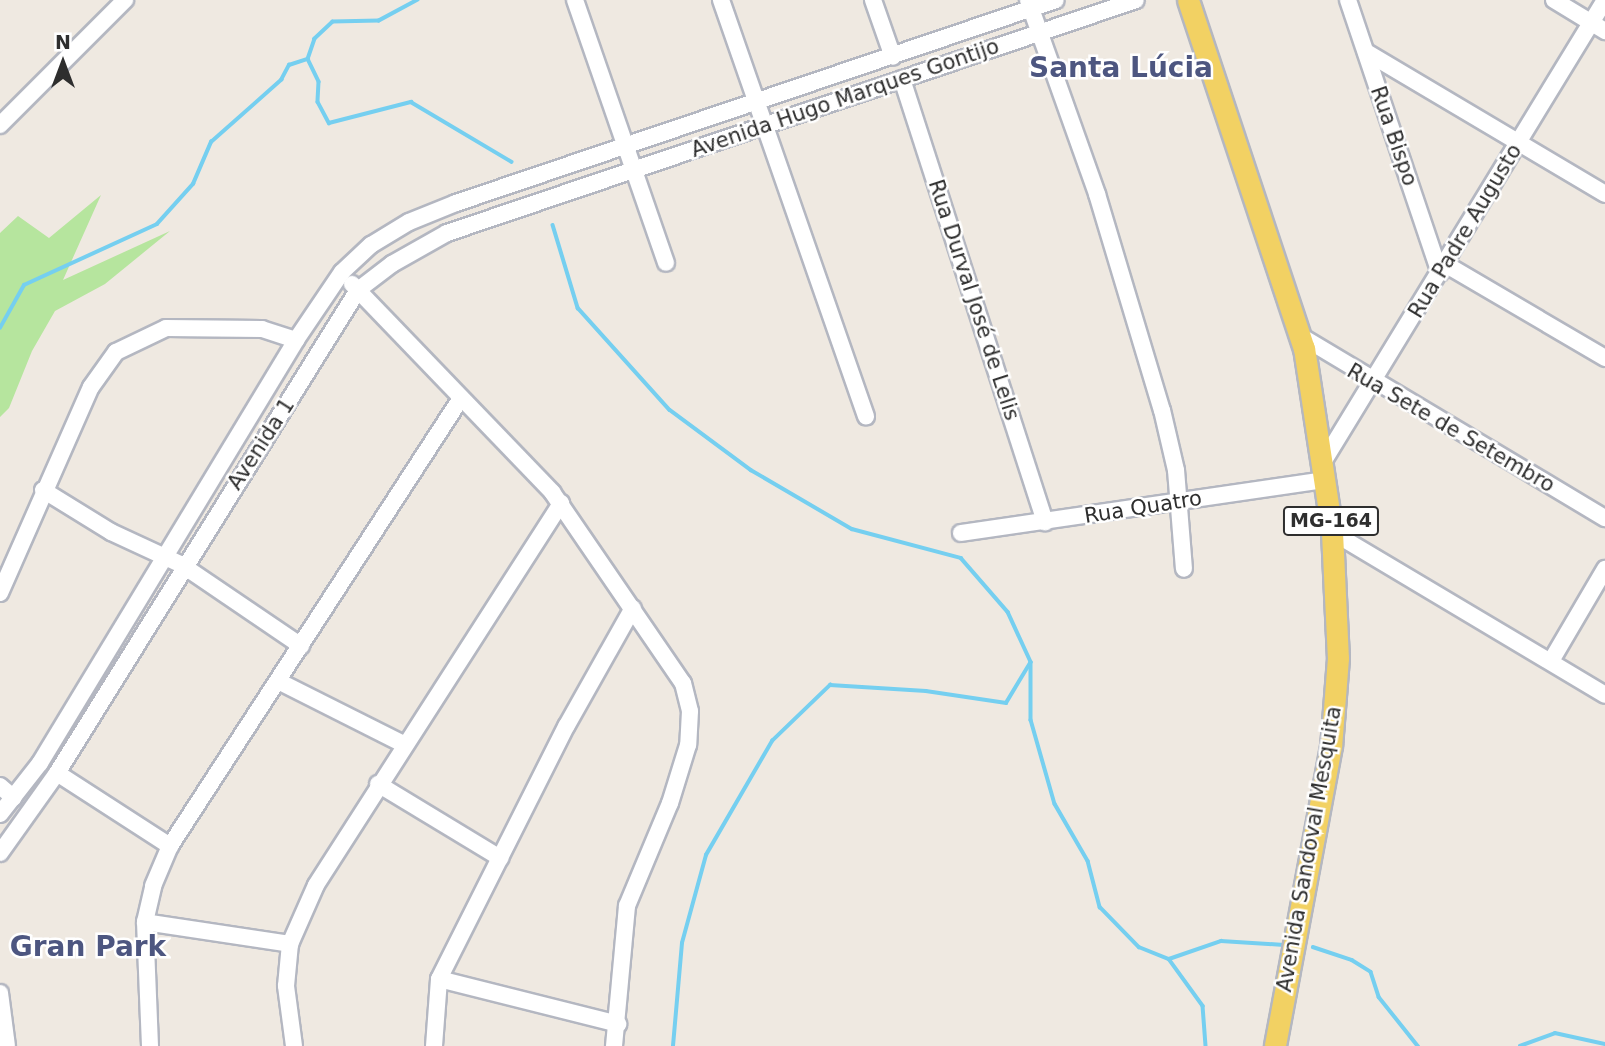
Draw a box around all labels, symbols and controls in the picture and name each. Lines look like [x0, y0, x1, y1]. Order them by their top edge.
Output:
north arrow [28, 28, 98, 98]
text: N [55, 31, 71, 53]
street label: Avenida Hugo Marques Gontijo [688, 33, 1002, 163]
district label: Santa Lúcia [1029, 51, 1213, 85]
street label: Rua Bispo [1365, 83, 1423, 189]
street label: Rua Padre Augusto [1403, 139, 1527, 323]
street label: Rua Durval José de Lelis [923, 176, 1025, 424]
street label: Rua Sete de Setembro [1343, 358, 1559, 498]
street label: Avenida 1 [222, 394, 300, 494]
street label: Rua Quatro [1083, 485, 1203, 529]
road number: MG-164 [1282, 506, 1380, 536]
street label: Avenida Sandoval Mesquita [1271, 704, 1347, 994]
district label: Gran Park [10, 930, 166, 964]

